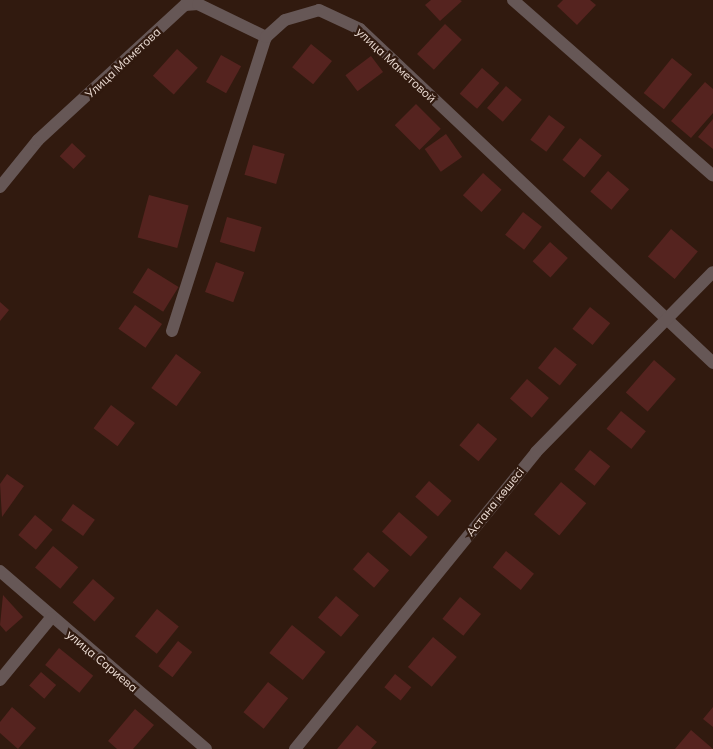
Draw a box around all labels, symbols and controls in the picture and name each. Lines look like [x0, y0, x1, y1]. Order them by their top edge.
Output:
street label: Улица Маметова [82, 24, 164, 102]
street label: улица Маметовой [353, 24, 439, 106]
street label: Астана көшесі [463, 465, 527, 539]
street label: улица Сариева [63, 627, 141, 695]

